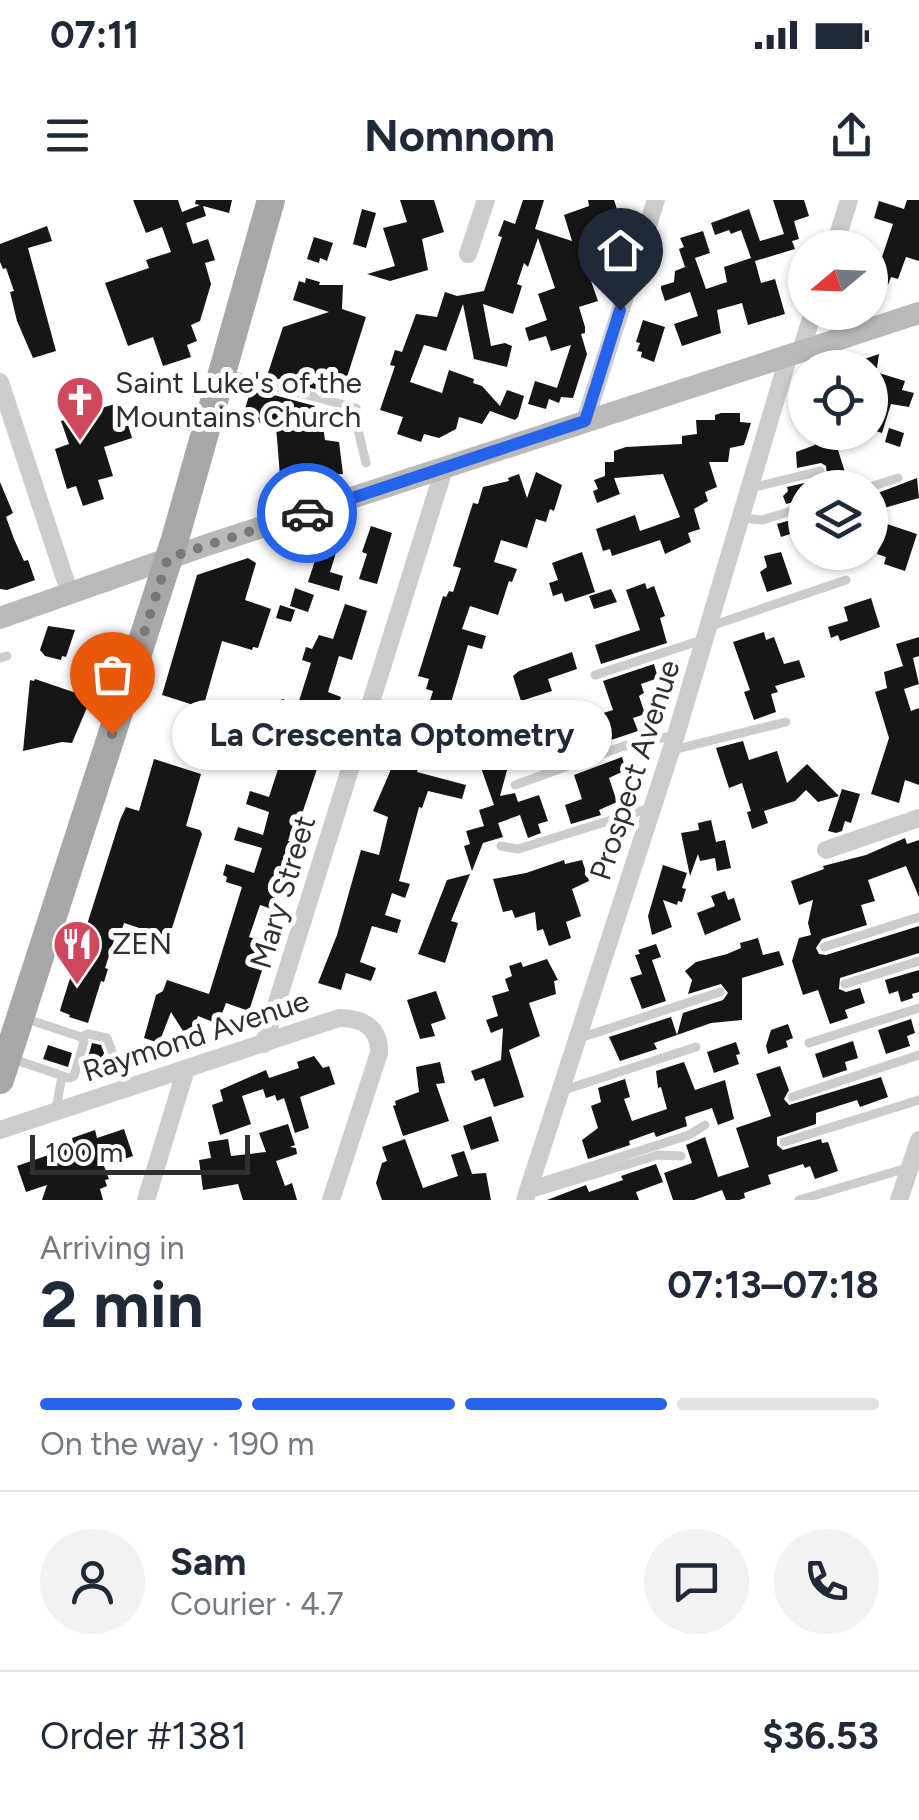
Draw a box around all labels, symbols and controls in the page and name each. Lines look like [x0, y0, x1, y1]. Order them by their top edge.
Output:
text: 07:11 [50, 12, 139, 58]
icon: menu [40, 108, 95, 163]
text: Nomnom [364, 108, 555, 162]
icon: share [824, 108, 879, 163]
pin [578, 208, 663, 311]
icon: home [593, 223, 648, 278]
north arrow [788, 230, 888, 330]
map controls [788, 230, 888, 570]
button: locate [788, 350, 888, 450]
place label: Saint Luke's of the Mountains Church [115, 364, 362, 435]
church icon: Saint Luke's of the Mountains Church [54, 374, 106, 442]
courier [257, 463, 357, 563]
button: layers [788, 470, 888, 570]
icon: car [280, 486, 335, 541]
pin [70, 632, 155, 735]
icon: bag [85, 647, 140, 702]
street label: Prospect Avenue [581, 655, 688, 885]
callout: La Crescenta Optometry [172, 699, 612, 769]
text: La Crescenta Optometry [209, 716, 575, 754]
street label: Mary Street [242, 811, 323, 973]
restaurant icon: ZEN [51, 918, 103, 986]
place label: ZEN [112, 925, 172, 962]
street label: Raymond Avenue [78, 982, 314, 1090]
scale bar [30, 1130, 250, 1174]
text: 100 m [45, 1135, 123, 1169]
text: Arriving in [40, 1229, 185, 1267]
text: 07:13–07:18 [667, 1262, 879, 1308]
text: 2 min [40, 1265, 204, 1343]
text: On the way · 190 m [40, 1425, 314, 1463]
button: person [40, 1529, 145, 1634]
button: chat [644, 1529, 749, 1634]
button: phone [774, 1529, 879, 1634]
text: Sam [170, 1539, 246, 1585]
text: Courier · 4.7 [170, 1585, 344, 1623]
text: Order #1381 [40, 1713, 247, 1759]
text: $36.53 [762, 1713, 879, 1759]

